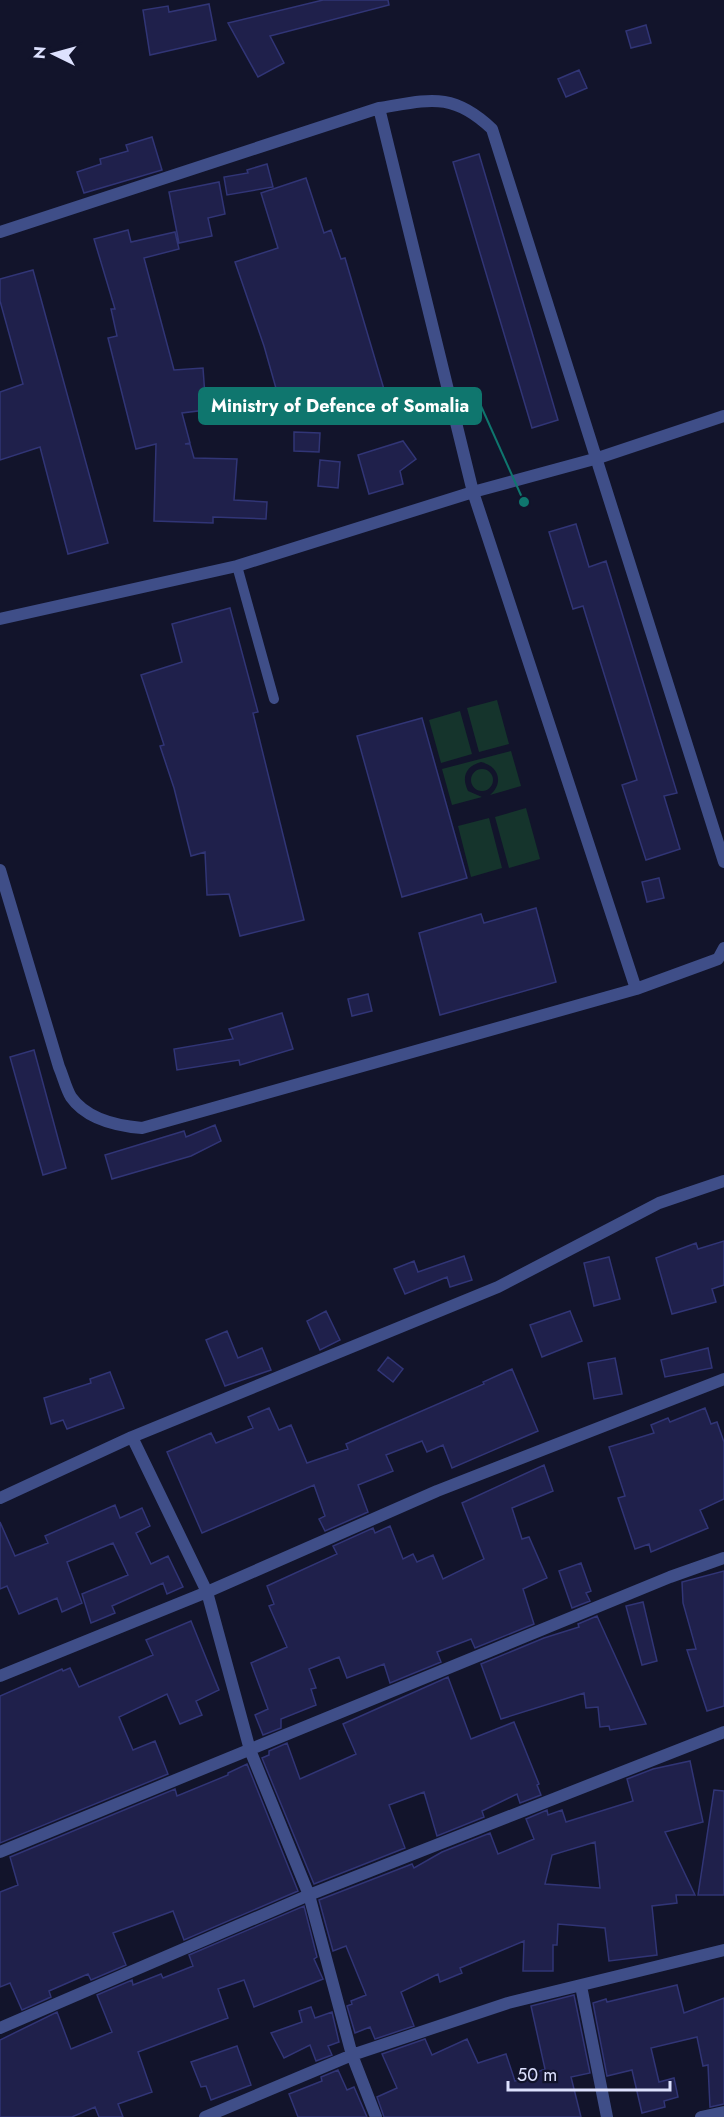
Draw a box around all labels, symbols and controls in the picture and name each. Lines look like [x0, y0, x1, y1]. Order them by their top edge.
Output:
north arrow [24, 24, 84, 84]
text: N [28, 45, 52, 60]
callout: Ministry of Defence of Somalia [199, 388, 481, 424]
text: Ministry of Defence of Somalia [211, 393, 469, 419]
scale bar [508, 2054, 670, 2092]
text: 50 m [517, 2062, 557, 2088]

